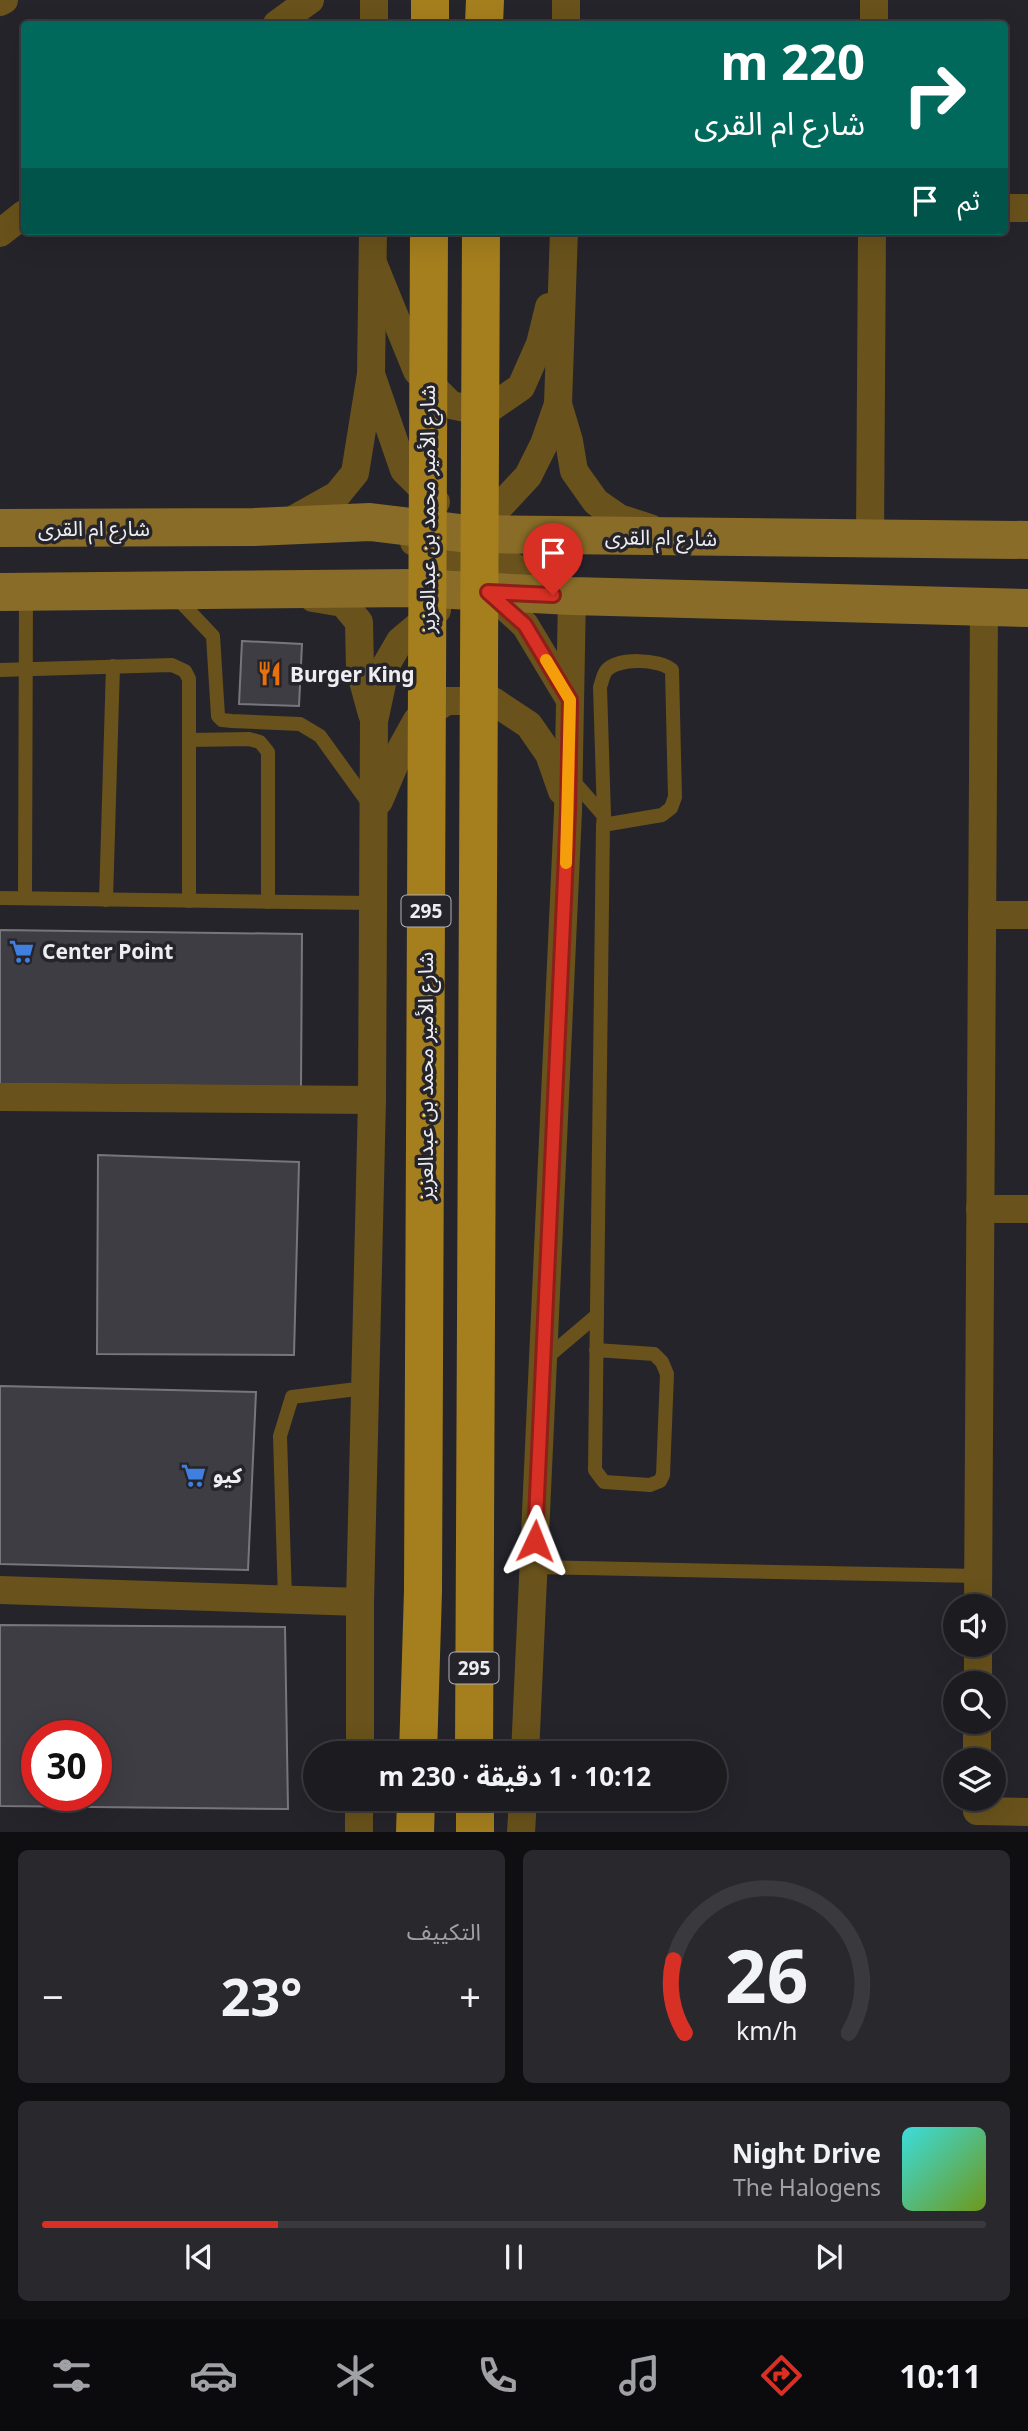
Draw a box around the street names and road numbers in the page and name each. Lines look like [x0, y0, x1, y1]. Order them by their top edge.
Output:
street label: شارع الأمير محمد بن عبدالعزيز [413, 385, 443, 634]
street label: شارع ام القرى [38, 514, 150, 545]
street label: شارع ام القرى [605, 522, 717, 555]
road number: 295 [402, 896, 450, 926]
street label: شارع الأمير محمد بن عبدالعزيز [411, 952, 441, 1201]
road number: 295 [449, 1652, 498, 1684]

